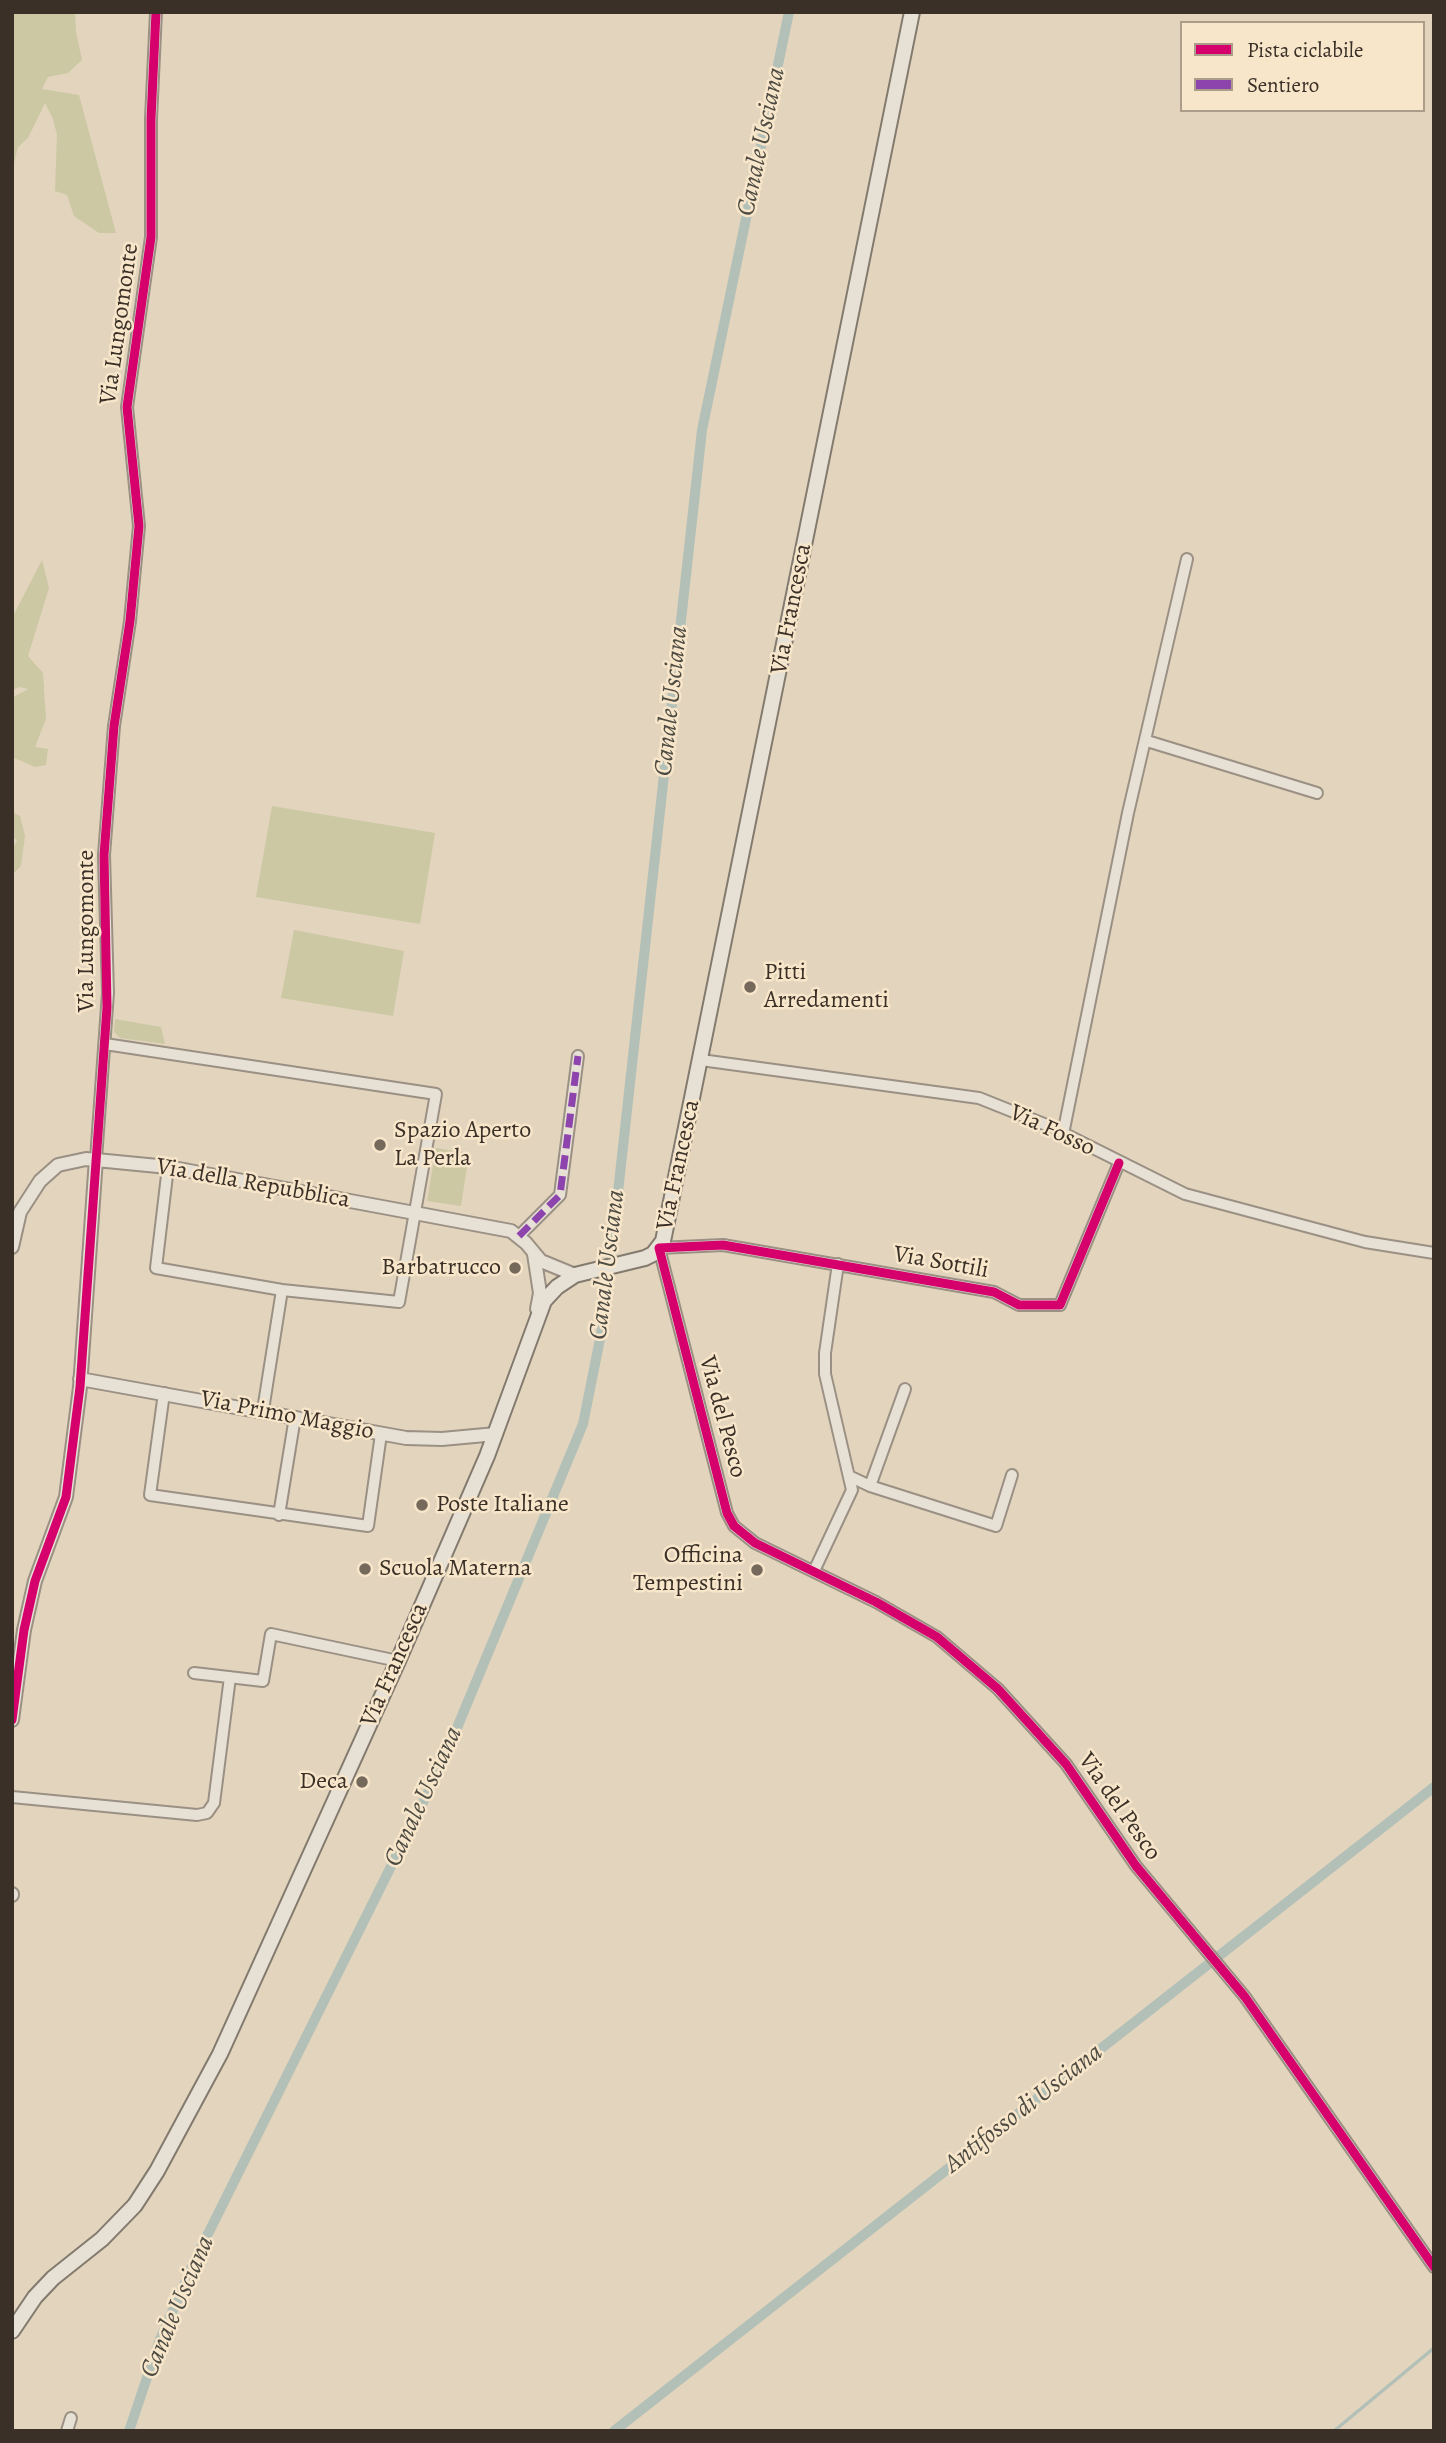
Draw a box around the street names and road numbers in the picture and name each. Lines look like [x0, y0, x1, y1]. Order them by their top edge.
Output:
street label: Via Lungomonte [94, 242, 146, 406]
street label: Via Francesca [765, 541, 819, 677]
street label: Via Lungomonte [73, 850, 101, 1012]
street label: Via Francesca [651, 1097, 707, 1233]
street label: Via Fosso [1005, 1099, 1099, 1163]
street label: Via della Repubblica [154, 1153, 352, 1215]
street label: Via Sottili [891, 1241, 991, 1285]
street label: Via del Pesco [692, 1353, 752, 1481]
street label: Via Primo Maggio [198, 1385, 376, 1447]
street label: Via Francesca [355, 1598, 435, 1732]
street label: Via del Pesco [1071, 1748, 1167, 1866]

